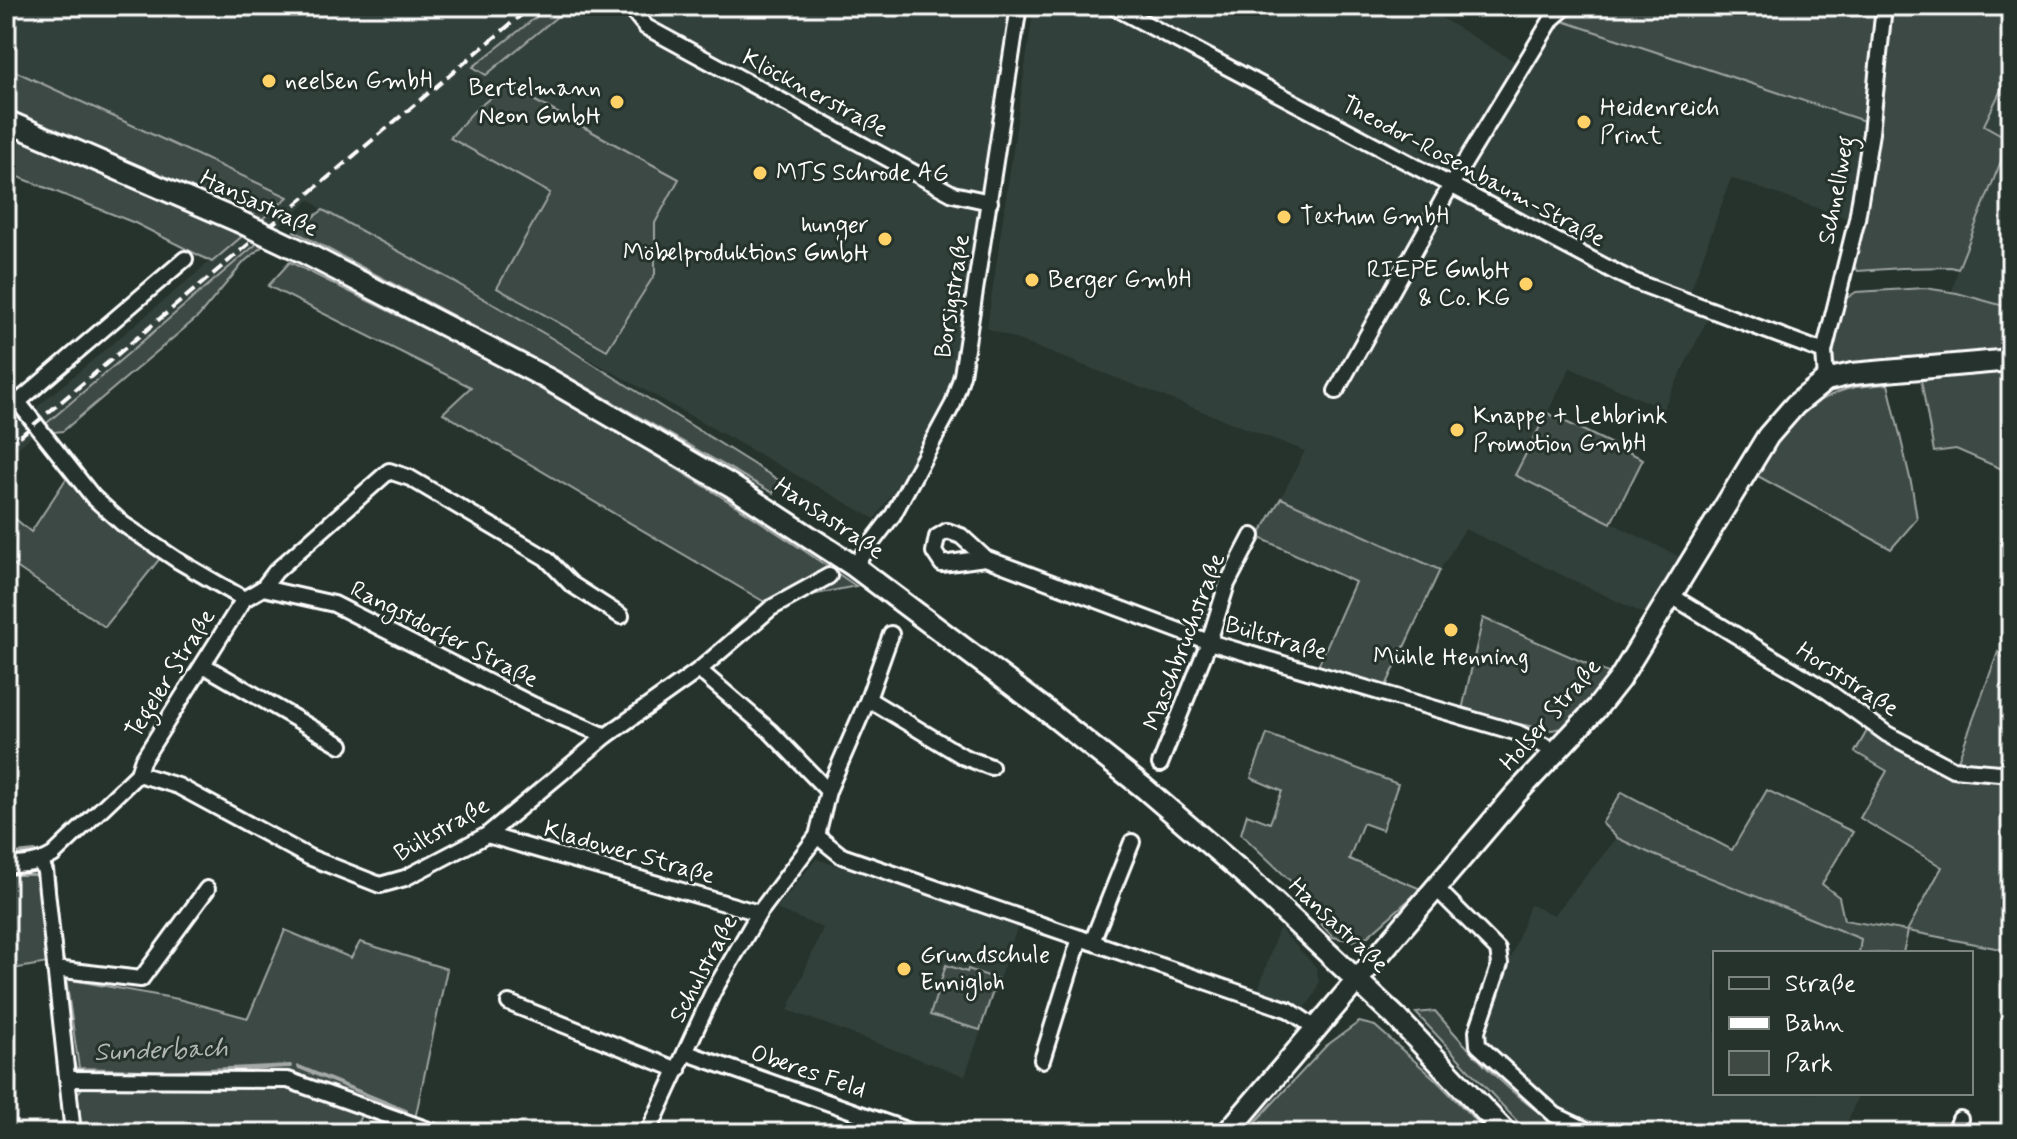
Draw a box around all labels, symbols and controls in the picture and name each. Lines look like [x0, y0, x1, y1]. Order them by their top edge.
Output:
street label: Klöcknerstraße [737, 43, 894, 146]
place label: neelsen GmbH [285, 66, 432, 97]
marker: neelsen GmbH [260, 72, 278, 90]
place label: Bertelmann Neon GmbH [469, 73, 601, 132]
street label: Theodor-Rosenbaum-Straße [1335, 89, 1611, 255]
marker: Bertelmann Neon GmbH [608, 93, 626, 111]
place label: Heidenreich Print [1600, 93, 1719, 152]
marker: Heidenreich Print [1575, 113, 1593, 131]
street label: Schnellweg [1811, 133, 1866, 248]
place label: MTS Schrode AG [776, 158, 949, 189]
street label: Hansastraße [195, 163, 323, 245]
marker: MTS Schrode AG [751, 164, 769, 182]
place label: Textum GmbH [1300, 202, 1449, 233]
marker: Textum GmbH [1275, 208, 1293, 226]
place label: hunger Möbelproduktions GmbH [623, 210, 869, 269]
marker: hunger Möbelproduktions GmbH [876, 230, 894, 248]
street label: Borsigstraße [928, 232, 978, 360]
place label: RIEPE GmbH & Co. KG [1367, 255, 1510, 314]
place label: Berger GmbH [1048, 265, 1191, 298]
marker: Berger GmbH [1023, 271, 1041, 289]
marker: RIEPE GmbH & Co. KG [1517, 275, 1535, 293]
place label: Knappe + Lehbrink Promotion GmbH [1473, 401, 1667, 460]
marker: Knappe + Lehbrink Promotion GmbH [1448, 421, 1466, 439]
street label: Hansastraße [768, 471, 890, 567]
street label: Maschbruchstraße [1137, 549, 1233, 735]
street label: Rangstdorfer Straße [344, 574, 543, 698]
street label: Tegeler Straße [119, 603, 226, 746]
street label: Bültstraße [1221, 610, 1331, 668]
marker: Mühle Henning [1442, 621, 1460, 639]
street label: Horststraße [1790, 635, 1904, 725]
place label: Mühle Henning [1373, 642, 1529, 673]
street label: Holser Straße [1493, 652, 1609, 778]
street label: Bültstraße [389, 790, 495, 870]
street label: Kladower Straße [540, 814, 718, 892]
street label: Hansastraße [1281, 871, 1395, 981]
street label: Schulstraße [663, 909, 746, 1028]
place label: Grundschule Ennigloh [920, 940, 1050, 1001]
legend [1713, 951, 1973, 1095]
marker: Grundschule Ennigloh [895, 960, 913, 978]
text: Straße [1785, 969, 1856, 1000]
text: Bahn [1785, 1009, 1844, 1040]
water label: Sunderbach [93, 1032, 229, 1070]
street label: Oberes Feld [746, 1038, 870, 1106]
text: Park [1785, 1049, 1833, 1080]

